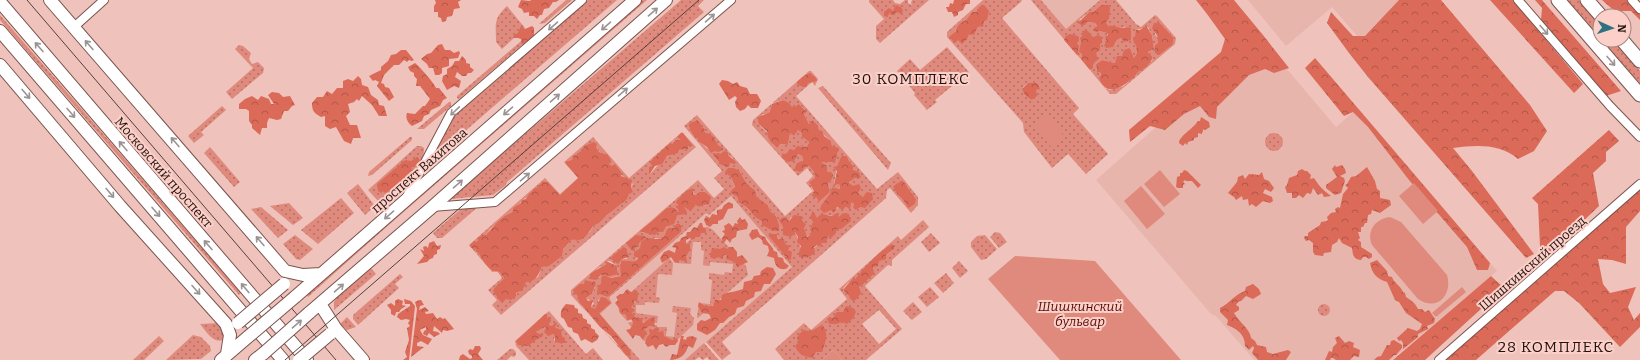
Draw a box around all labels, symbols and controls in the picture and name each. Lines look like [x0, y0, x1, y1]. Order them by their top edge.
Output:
one-way arrow [647, 8, 657, 17]
north arrow [1592, 8, 1632, 48]
one-way arrow [704, 14, 715, 23]
one-way arrow [548, 21, 558, 30]
one-way arrow [601, 21, 611, 30]
one-way arrow [1539, 24, 1548, 35]
text: N [1615, 24, 1628, 34]
one-way arrow [85, 39, 94, 50]
one-way arrow [34, 42, 43, 53]
one-way arrow [1606, 56, 1615, 66]
district label: 30 КОМПЛЕКС [852, 70, 970, 88]
one-way arrow [618, 88, 629, 97]
one-way arrow [21, 89, 30, 99]
one-way arrow [550, 94, 560, 103]
one-way arrow [450, 106, 460, 116]
one-way arrow [503, 106, 513, 116]
one-way arrow [66, 108, 75, 118]
street label: Московский проспект [112, 114, 216, 231]
street label: проспект Вахитова [368, 125, 470, 216]
one-way arrow [171, 137, 180, 147]
one-way arrow [119, 141, 128, 151]
one-way arrow [519, 172, 530, 181]
one-way arrow [453, 180, 463, 189]
one-way arrow [105, 188, 114, 199]
one-way arrow [151, 207, 160, 217]
one-way arrow [384, 210, 394, 219]
street label: Шишкинский проезд [1476, 213, 1589, 314]
one-way arrow [255, 236, 264, 246]
one-way arrow [204, 240, 213, 250]
one-way arrow [241, 282, 250, 293]
one-way arrow [333, 283, 344, 292]
one-way arrow [191, 285, 200, 295]
park label: Шишкинский бульвар [1038, 299, 1122, 329]
one-way arrow [292, 319, 302, 328]
district label: 28 КОМПЛЕКС [1498, 338, 1614, 356]

